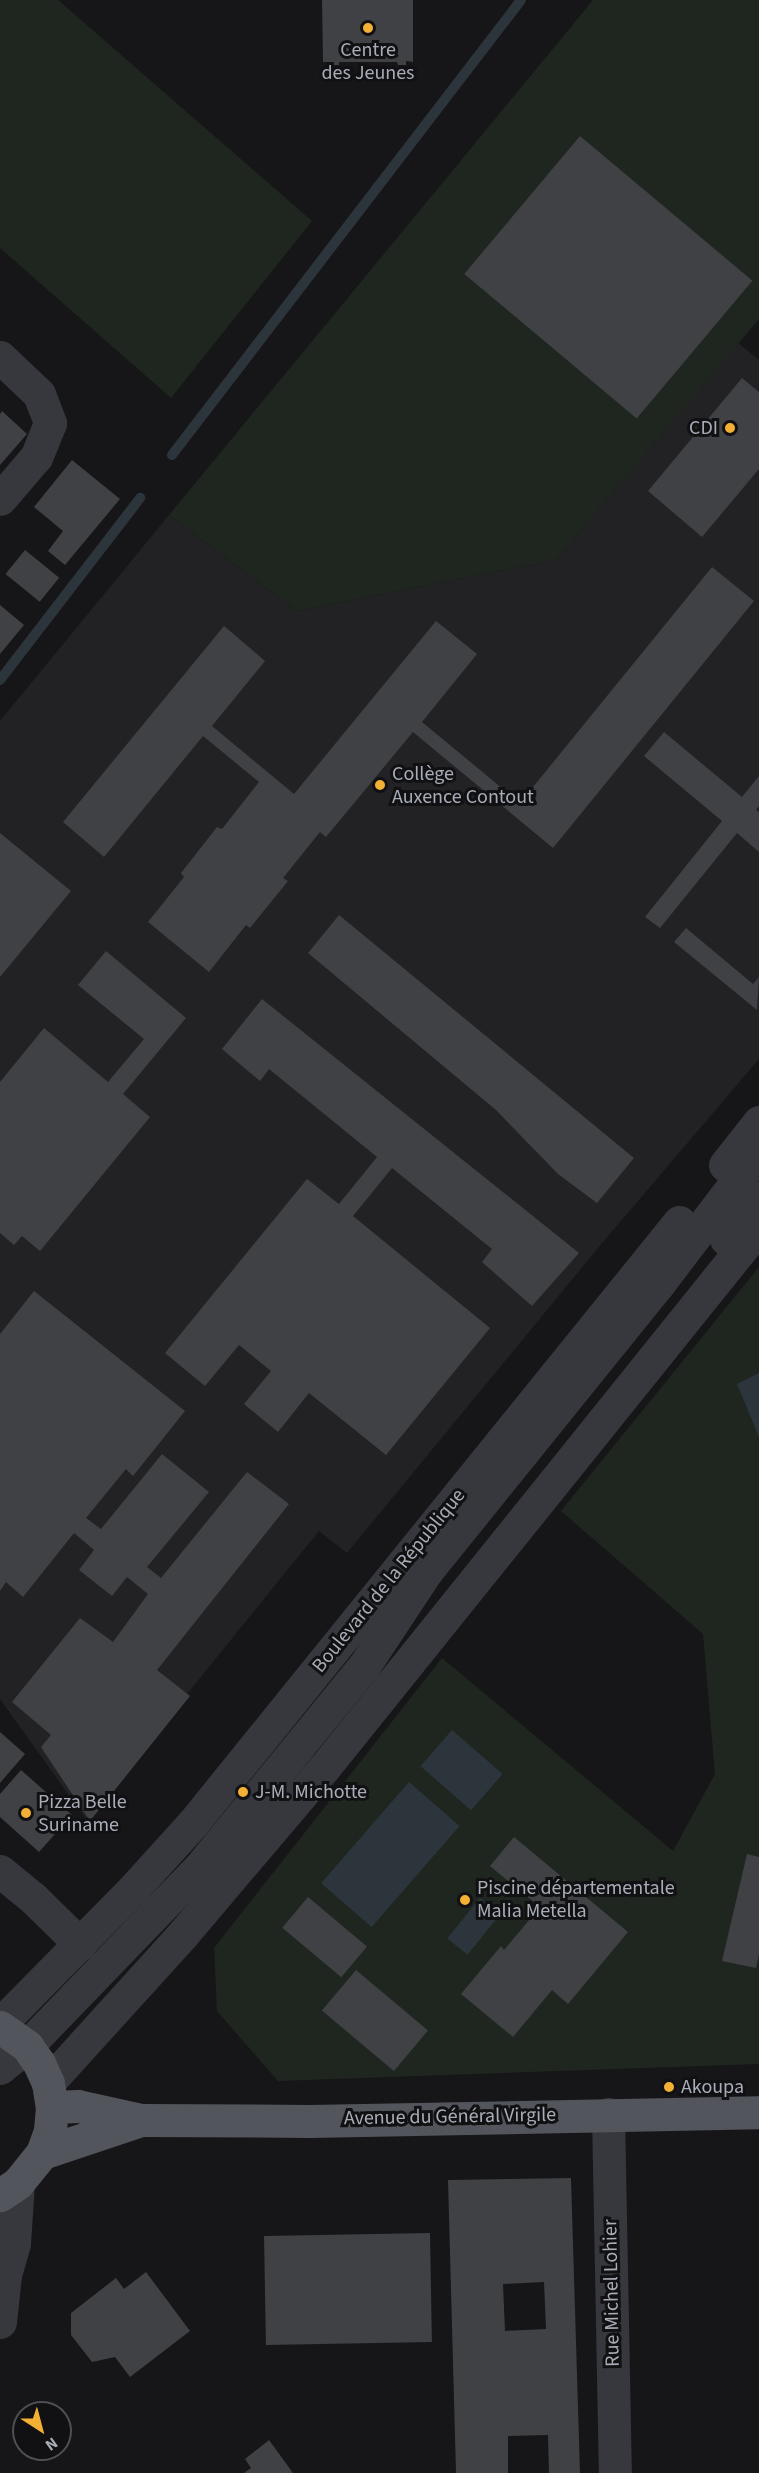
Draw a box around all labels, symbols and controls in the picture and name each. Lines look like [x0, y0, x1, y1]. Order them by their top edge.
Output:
marker: Centre des Jeunes [361, 21, 375, 35]
place label: Centre des Jeunes [321, 38, 415, 85]
place label: CDI [689, 416, 718, 440]
marker: CDI [723, 421, 737, 435]
place label: Collège Auxence Contout [392, 762, 534, 809]
marker: Collège Auxence Contout [373, 778, 387, 792]
street label: Boulevard de la République [307, 1484, 471, 1678]
place label: J-M. Michotte [255, 1780, 367, 1804]
marker: J-M. Michotte [236, 1785, 250, 1799]
place label: Pizza Belle Suriname [38, 1790, 127, 1837]
marker: Pizza Belle Suriname [19, 1806, 33, 1820]
place label: Piscine départementale Malia Metella [477, 1876, 675, 1923]
marker: Piscine départementale Malia Metella [458, 1893, 472, 1907]
place label: Akoupa [681, 2075, 744, 2099]
marker: Akoupa [662, 2080, 676, 2094]
street label: Avenue du Général Virgile [344, 2103, 556, 2131]
street label: Rue Michel Lohier [599, 2219, 625, 2367]
north arrow [12, 2401, 72, 2461]
text: N [41, 2432, 62, 2456]

